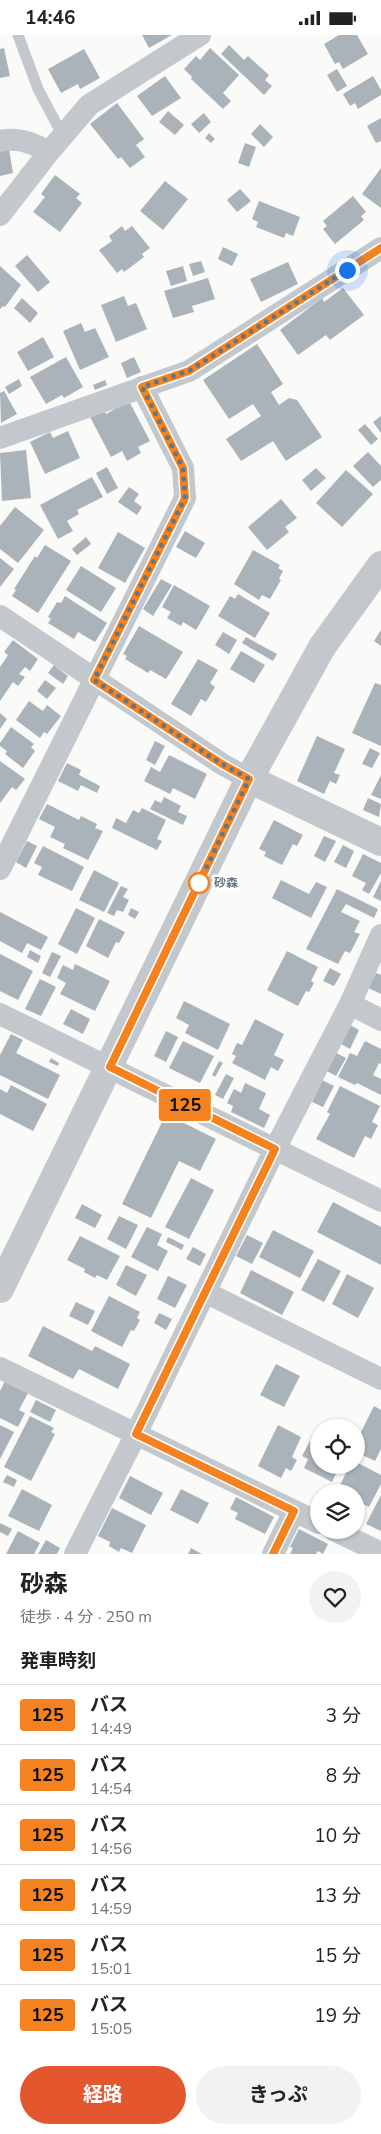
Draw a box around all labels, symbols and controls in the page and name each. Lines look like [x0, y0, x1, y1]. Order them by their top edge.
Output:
text: 14:46 [25, 5, 75, 31]
your location [335, 258, 360, 283]
marker: 砂森 [188, 872, 210, 894]
place label: 砂森 [213, 875, 238, 891]
line badge: 125 [156, 1089, 214, 1121]
text: 125 [169, 1093, 201, 1117]
map controls [310, 1419, 365, 1539]
button: locate [310, 1419, 365, 1474]
button: layers [310, 1484, 365, 1539]
text: 砂森 [20, 1568, 68, 1600]
button: heart [309, 1571, 361, 1623]
text: 徒歩 · 4 分 · 250 m [20, 1606, 152, 1628]
text: 発車時刻 [20, 1648, 96, 1674]
text: バス [90, 1692, 128, 1718]
text: 125 [31, 1703, 64, 1727]
text: 3 分 [326, 1703, 361, 1729]
text: 14:49 [90, 1718, 132, 1740]
text: バス [90, 1752, 128, 1778]
text: 125 [31, 1763, 64, 1787]
text: 8 分 [326, 1763, 361, 1789]
text: 14:54 [90, 1778, 132, 1800]
text: バス [90, 1812, 128, 1838]
text: 125 [31, 1823, 64, 1847]
text: 10 分 [314, 1823, 361, 1849]
text: 14:56 [90, 1838, 132, 1860]
text: バス [90, 1872, 128, 1898]
text: 125 [31, 1883, 64, 1907]
text: 13 分 [314, 1883, 361, 1909]
text: 14:59 [90, 1898, 132, 1920]
text: バス [90, 1932, 128, 1958]
text: 125 [31, 1943, 64, 1967]
text: 15 分 [314, 1943, 361, 1969]
text: 15:01 [90, 1958, 132, 1980]
text: バス [90, 1992, 128, 2018]
text: 125 [31, 2003, 64, 2027]
text: 19 分 [314, 2003, 361, 2029]
text: 15:05 [90, 2018, 132, 2040]
button: 経路 [20, 2066, 186, 2124]
button: きっぷ [196, 2066, 361, 2124]

